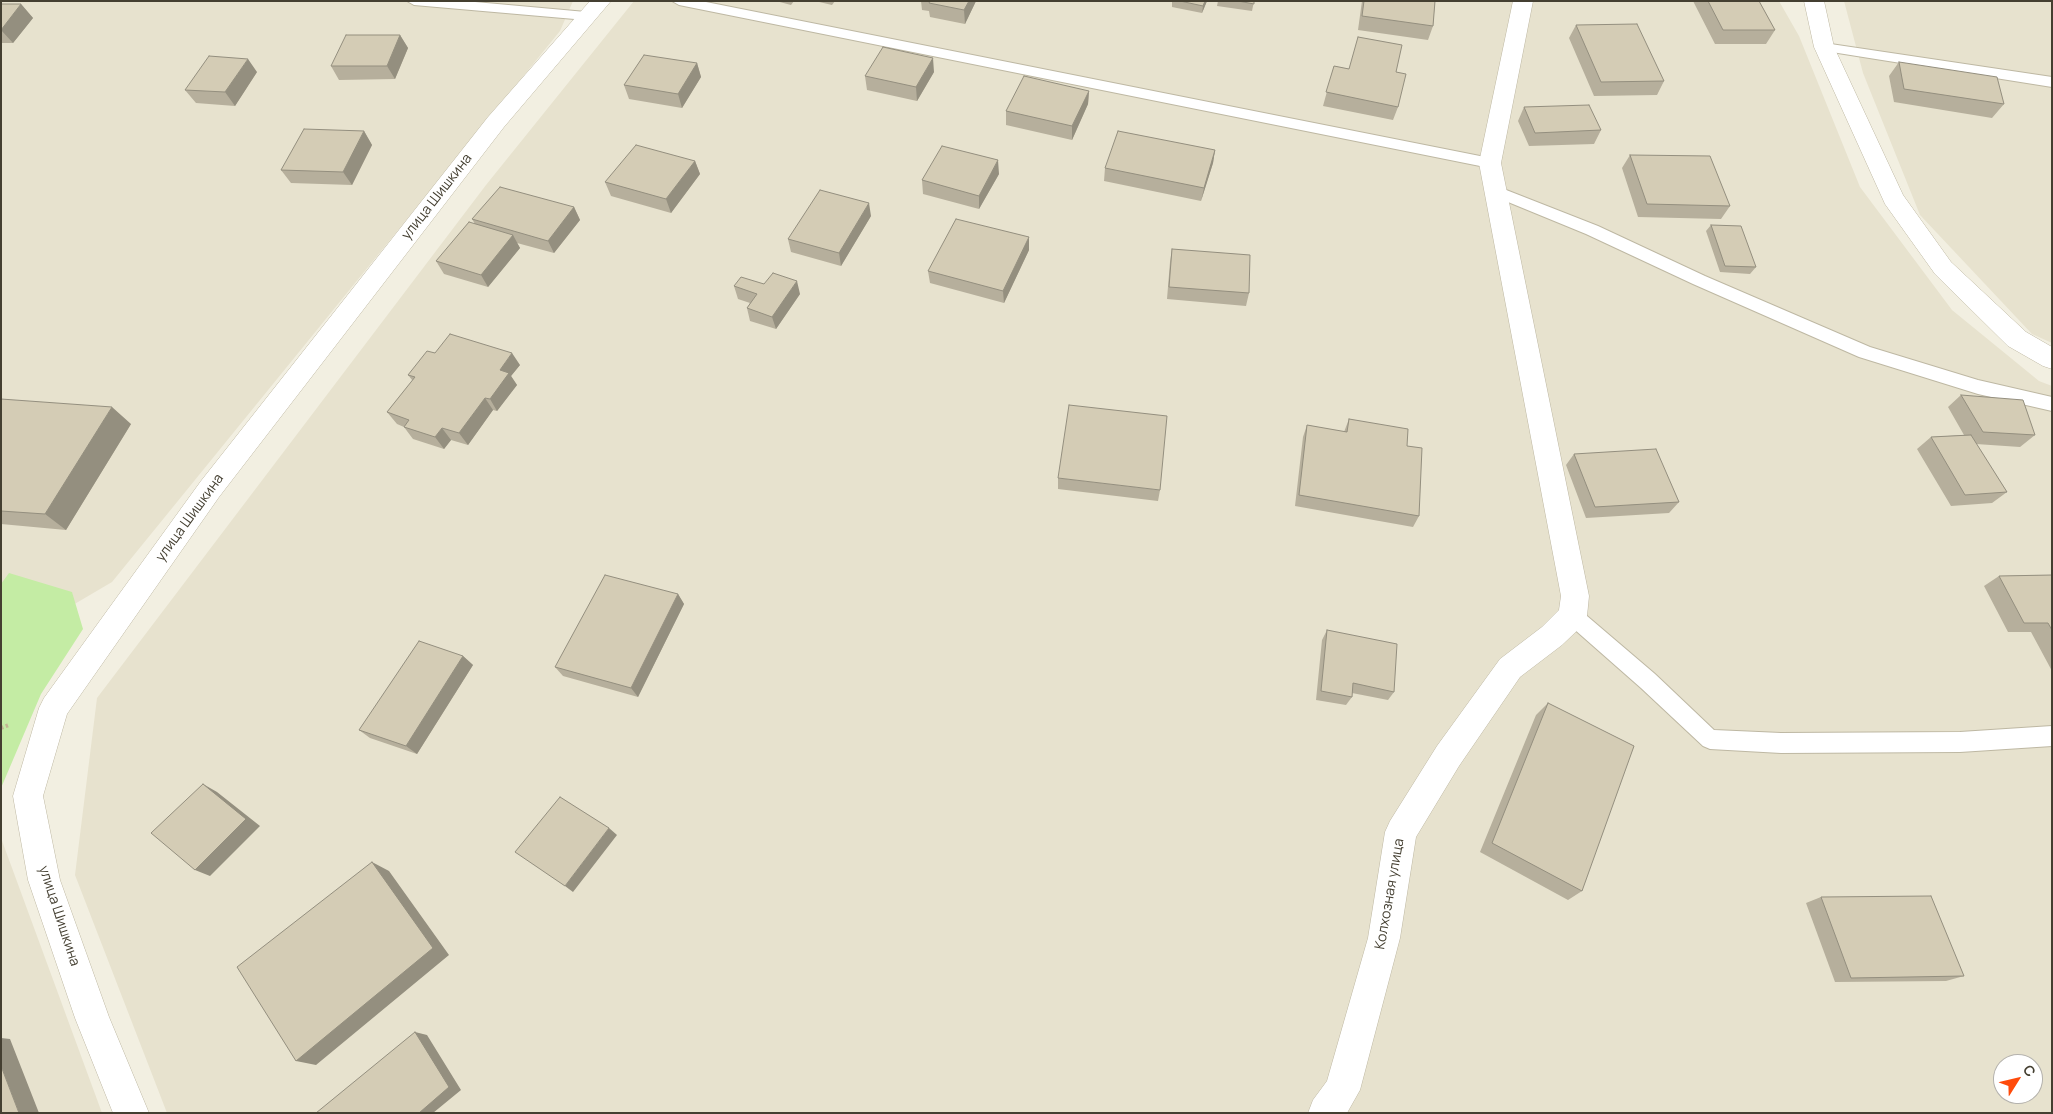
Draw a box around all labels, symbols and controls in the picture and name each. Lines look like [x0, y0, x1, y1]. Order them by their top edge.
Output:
street label: улица Шишкина [398, 151, 476, 243]
street label: улица Шишкина [152, 471, 228, 565]
street label: Колхозная улица [1372, 837, 1408, 951]
street label: улица Шишкина [35, 864, 83, 968]
north arrow [1993, 1054, 2043, 1104]
text: С [2019, 1061, 2040, 1080]

